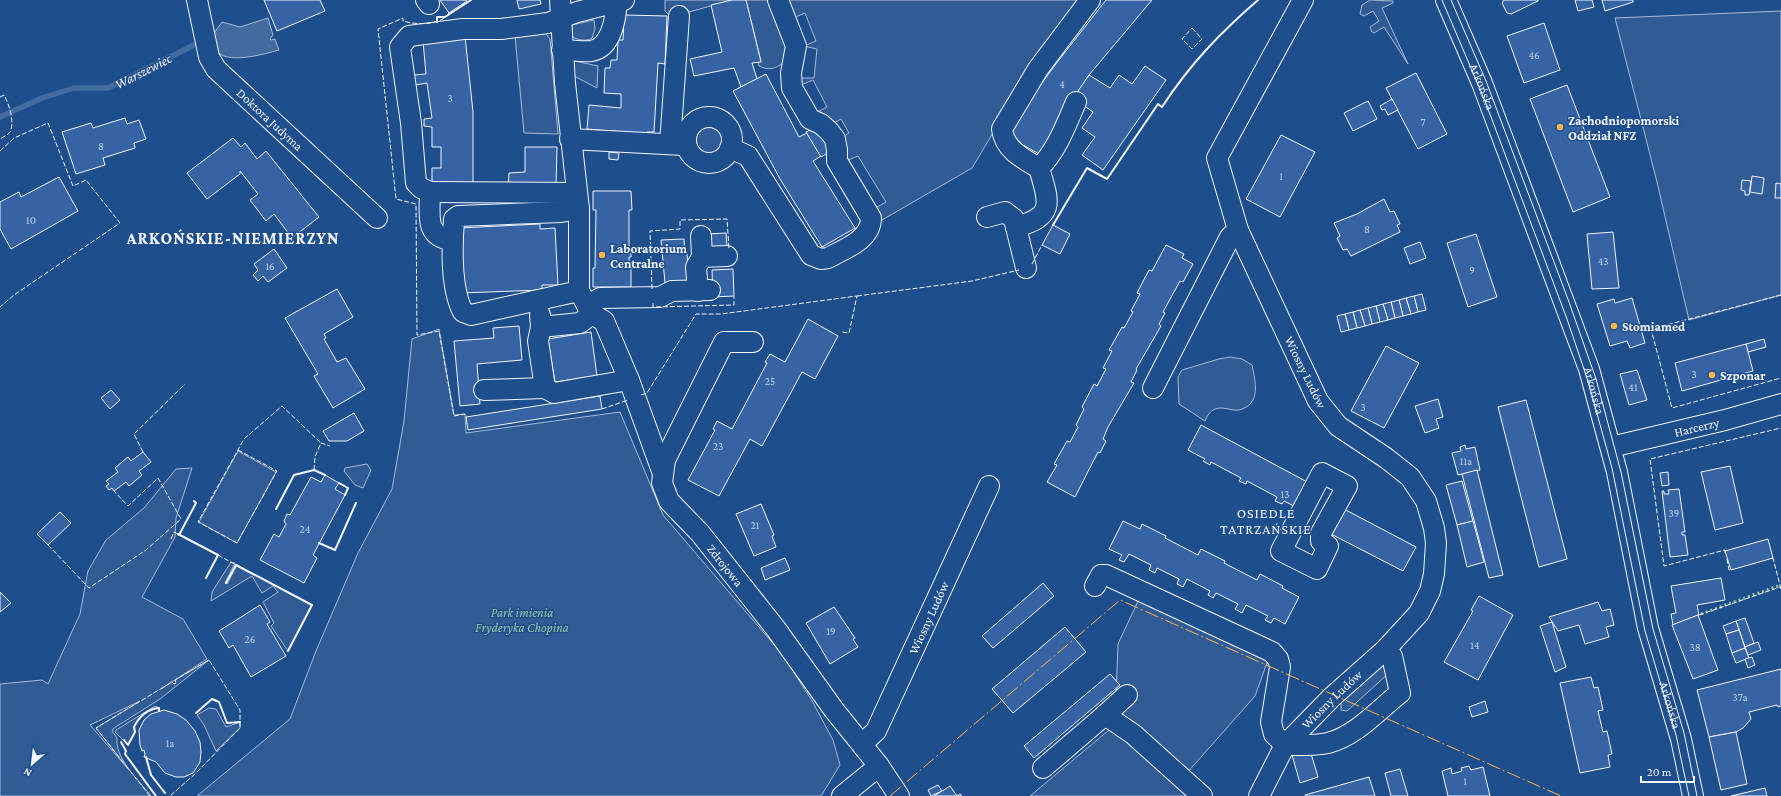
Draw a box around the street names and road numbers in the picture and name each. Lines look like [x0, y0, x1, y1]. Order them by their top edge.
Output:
street label: Arkońska [1466, 61, 1498, 112]
street label: Doktora Judyma [234, 85, 306, 154]
street label: Wiosny Ludów [1282, 334, 1330, 411]
street label: Arkońska [1581, 365, 1608, 416]
street label: Harcerzy [1673, 414, 1722, 440]
street label: Zdrojowa [704, 541, 746, 590]
street label: Wiosny Ludów [906, 579, 952, 656]
street label: Wiosny Ludów [1298, 667, 1366, 732]
street label: Arkońska [1656, 680, 1685, 731]

